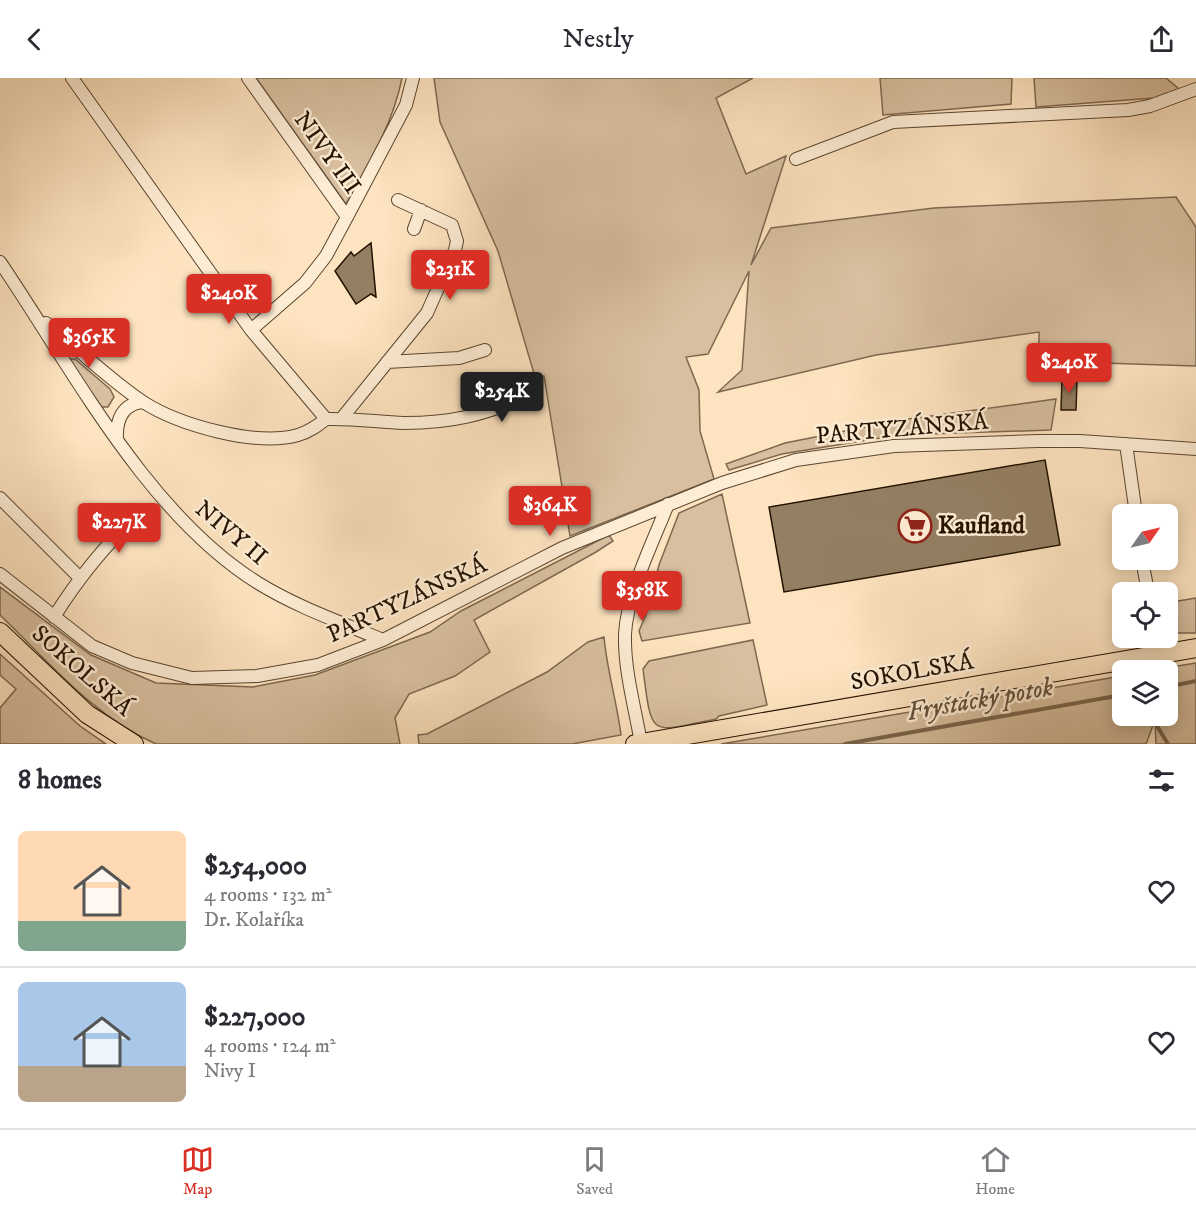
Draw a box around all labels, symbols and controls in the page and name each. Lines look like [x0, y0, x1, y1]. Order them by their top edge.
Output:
text: Nestly [562, 22, 634, 56]
icon: back [18, 23, 51, 56]
icon: share [1145, 23, 1178, 56]
street label: NIVY III [287, 106, 367, 200]
pin: $231K [408, 250, 492, 301]
text: $231K [425, 257, 475, 282]
pin: $240K [187, 274, 271, 325]
text: $240K [200, 281, 258, 306]
pin: $365K [47, 318, 131, 369]
text: $365K [63, 325, 115, 350]
pin: $240K [1027, 343, 1111, 394]
text: $240K [1040, 350, 1098, 375]
pin: $254K [460, 372, 544, 423]
text: $254K [474, 379, 530, 404]
street label: PARTYZÁNSKÁ [815, 405, 990, 451]
pin: $364K [508, 486, 592, 537]
text: $364K [523, 493, 577, 518]
street label: NIVY II [189, 494, 273, 572]
pin: $227K [77, 503, 161, 554]
north arrow [1112, 504, 1178, 570]
map controls [1112, 504, 1178, 726]
supermarket icon: Kaufland [897, 508, 933, 544]
text: $227K [92, 510, 146, 535]
place label: Kaufland [938, 511, 1026, 541]
street label: PARTYZÁNSKÁ [322, 549, 492, 650]
pin: $358K [600, 571, 684, 622]
text: $358K [616, 578, 668, 603]
button: locate [1112, 582, 1178, 648]
street label: SOKOLSKÁ [25, 618, 140, 724]
street label: SOKOLSKÁ [848, 645, 977, 698]
button: layers [1112, 660, 1178, 726]
water label: Fryštácký potok [904, 671, 1056, 729]
text: 8 homes [18, 764, 102, 797]
icon: filters [1145, 764, 1178, 797]
text: $254,000 [204, 850, 307, 883]
icon: home [66, 855, 138, 927]
icon: heart [1145, 875, 1178, 908]
text: 4 rooms · 132 m² [204, 883, 332, 908]
text: Dr. Kolaříka [204, 908, 304, 933]
text: $227,000 [204, 1001, 306, 1034]
icon: home [66, 1006, 138, 1078]
icon: heart [1145, 1026, 1178, 1059]
text: 4 rooms · 124 m² [204, 1034, 336, 1059]
text: Nivy I [204, 1059, 256, 1084]
tab: Map [181, 1143, 214, 1199]
tab: Saved [576, 1143, 613, 1199]
tab: Home [975, 1143, 1015, 1199]

